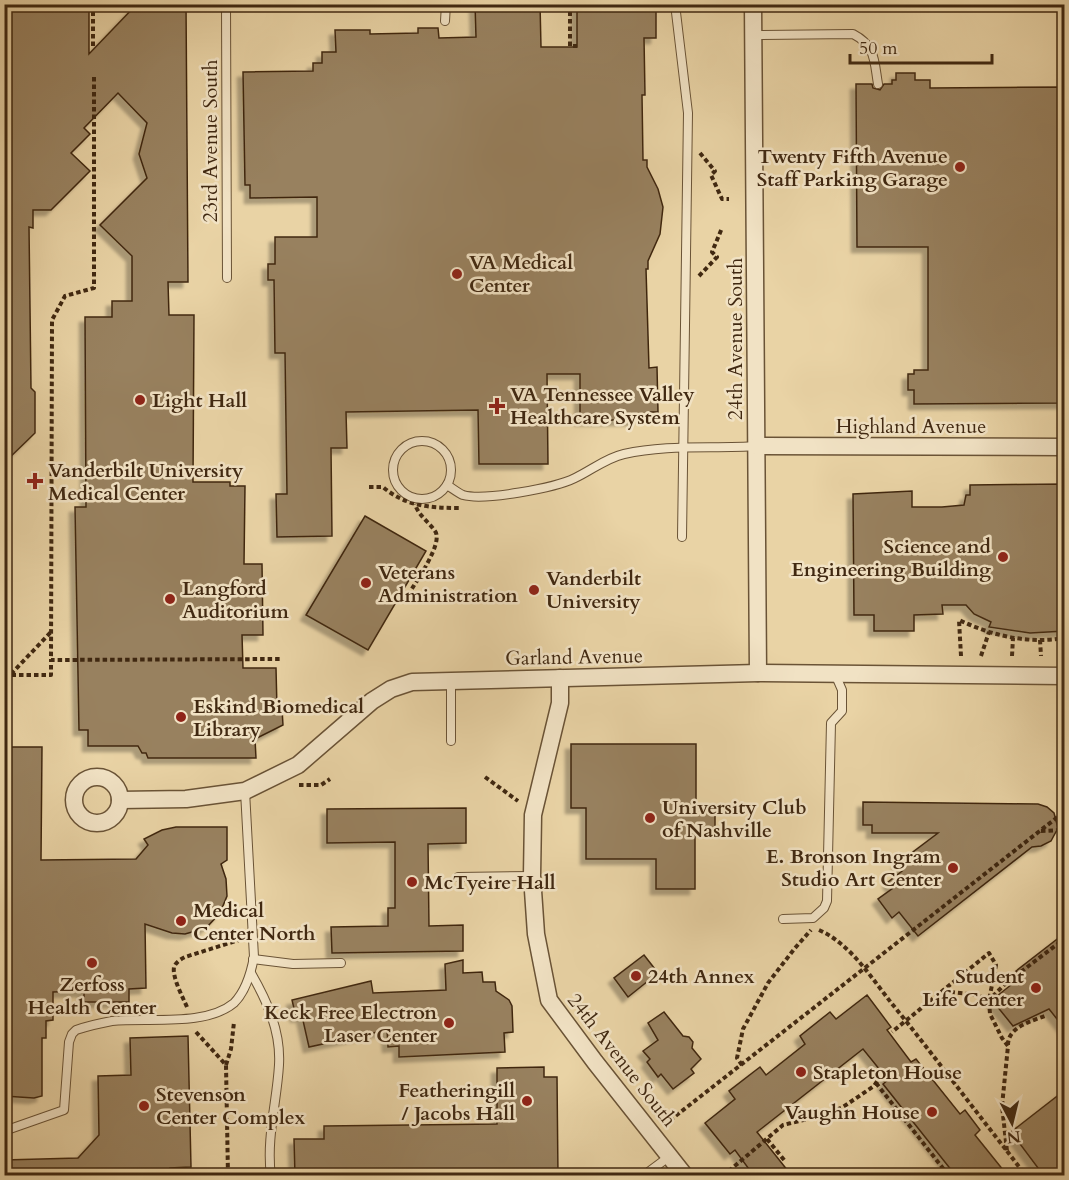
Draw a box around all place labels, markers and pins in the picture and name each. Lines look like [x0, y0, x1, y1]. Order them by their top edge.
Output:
place label: Twenty Fifth Avenue Staff Parking Garage [757, 143, 948, 193]
marker: Twenty Fifth Avenue Staff Parking Garage [953, 160, 967, 174]
place label: VA Medical Center [469, 249, 573, 299]
marker: VA Medical Center [450, 267, 464, 281]
place label: VA Tennessee Valley Healthcare System [510, 381, 695, 431]
place label: Light Hall [152, 387, 247, 414]
marker: Light Hall [133, 393, 147, 407]
marker: VA Tennessee Valley Healthcare System [488, 397, 506, 415]
place label: Vanderbilt University Medical Center [48, 457, 244, 507]
marker: Vanderbilt University Medical Center [26, 472, 44, 490]
place label: Science and Engineering Building [791, 533, 992, 583]
marker: Science and Engineering Building [996, 550, 1010, 564]
place label: Veterans Administration [378, 559, 518, 609]
place label: Vanderbilt University [546, 565, 641, 615]
place label: Langford Auditorium [182, 575, 290, 625]
marker: Veterans Administration [359, 576, 373, 590]
marker: Vanderbilt University [527, 583, 541, 597]
marker: Langford Auditorium [163, 592, 177, 606]
place label: Eskind Biomedical Library [193, 693, 364, 743]
marker: Eskind Biomedical Library [174, 710, 188, 724]
place label: University Club of Nashville [662, 794, 807, 844]
marker: University Club of Nashville [643, 811, 657, 825]
place label: E. Bronson Ingram Studio Art Center [766, 843, 942, 893]
marker: E. Bronson Ingram Studio Art Center [946, 861, 960, 875]
place label: McTyeire Hall [424, 869, 556, 896]
marker: McTyeire Hall [405, 875, 419, 889]
place label: Medical Center North [193, 897, 316, 947]
marker: Medical Center North [174, 914, 188, 928]
marker: Zerfoss Health Center [85, 956, 99, 970]
place label: 24th Annex [648, 963, 755, 990]
place label: Student Life Center [922, 963, 1025, 1013]
marker: 24th Annex [629, 969, 643, 983]
place label: Zerfoss Health Center [28, 971, 157, 1021]
marker: Student Life Center [1029, 981, 1043, 995]
place label: Keck Free Electron Laser Center [264, 999, 438, 1049]
marker: Keck Free Electron Laser Center [442, 1016, 456, 1030]
place label: Stapleton House [813, 1059, 962, 1086]
marker: Stapleton House [794, 1065, 808, 1079]
place label: Featheringill / Jacobs Hall [398, 1077, 515, 1127]
place label: Stevenson Center Complex [156, 1081, 306, 1131]
marker: Featheringill / Jacobs Hall [520, 1094, 534, 1108]
marker: Stevenson Center Complex [137, 1099, 151, 1113]
place label: Vaughn House [784, 1099, 920, 1126]
marker: Vaughn House [925, 1105, 939, 1119]

